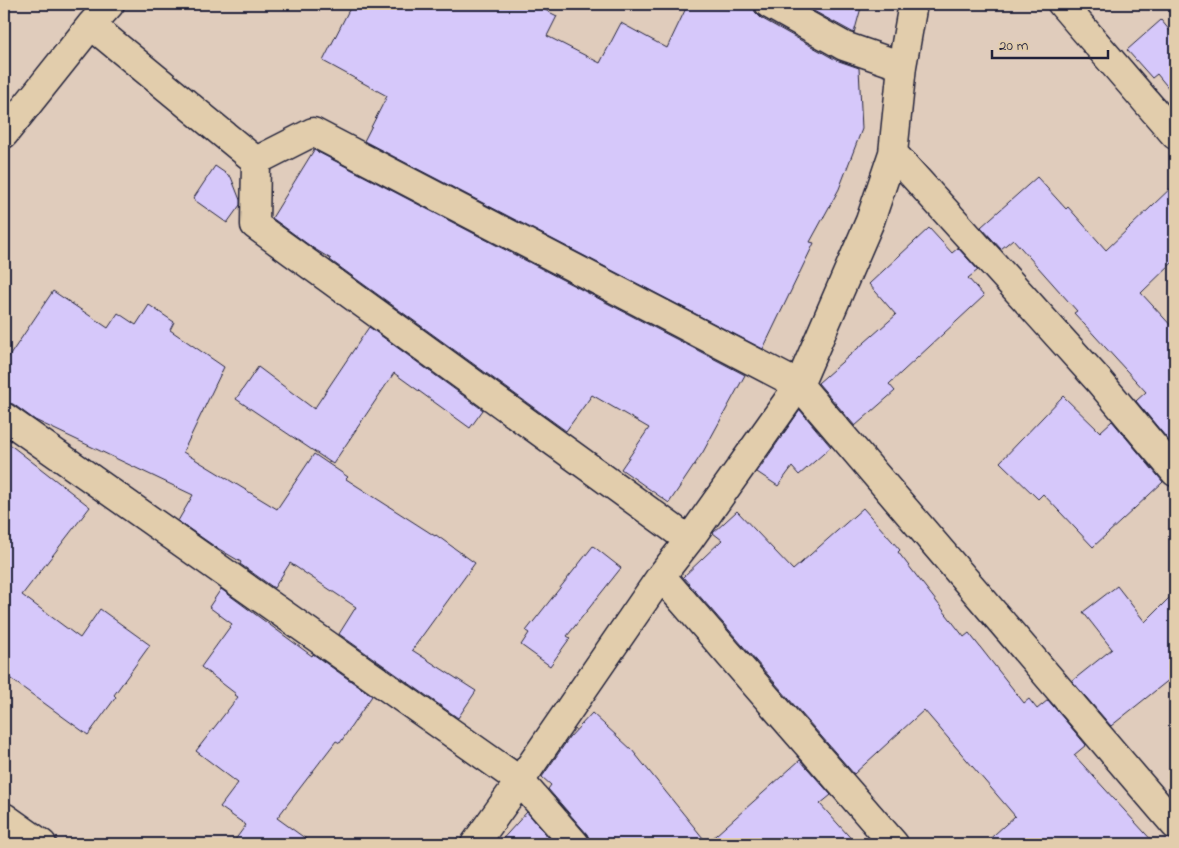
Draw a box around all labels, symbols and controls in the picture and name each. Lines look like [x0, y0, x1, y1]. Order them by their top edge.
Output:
scale bar [992, 28, 1108, 60]
text: 20 m [999, 35, 1029, 57]

